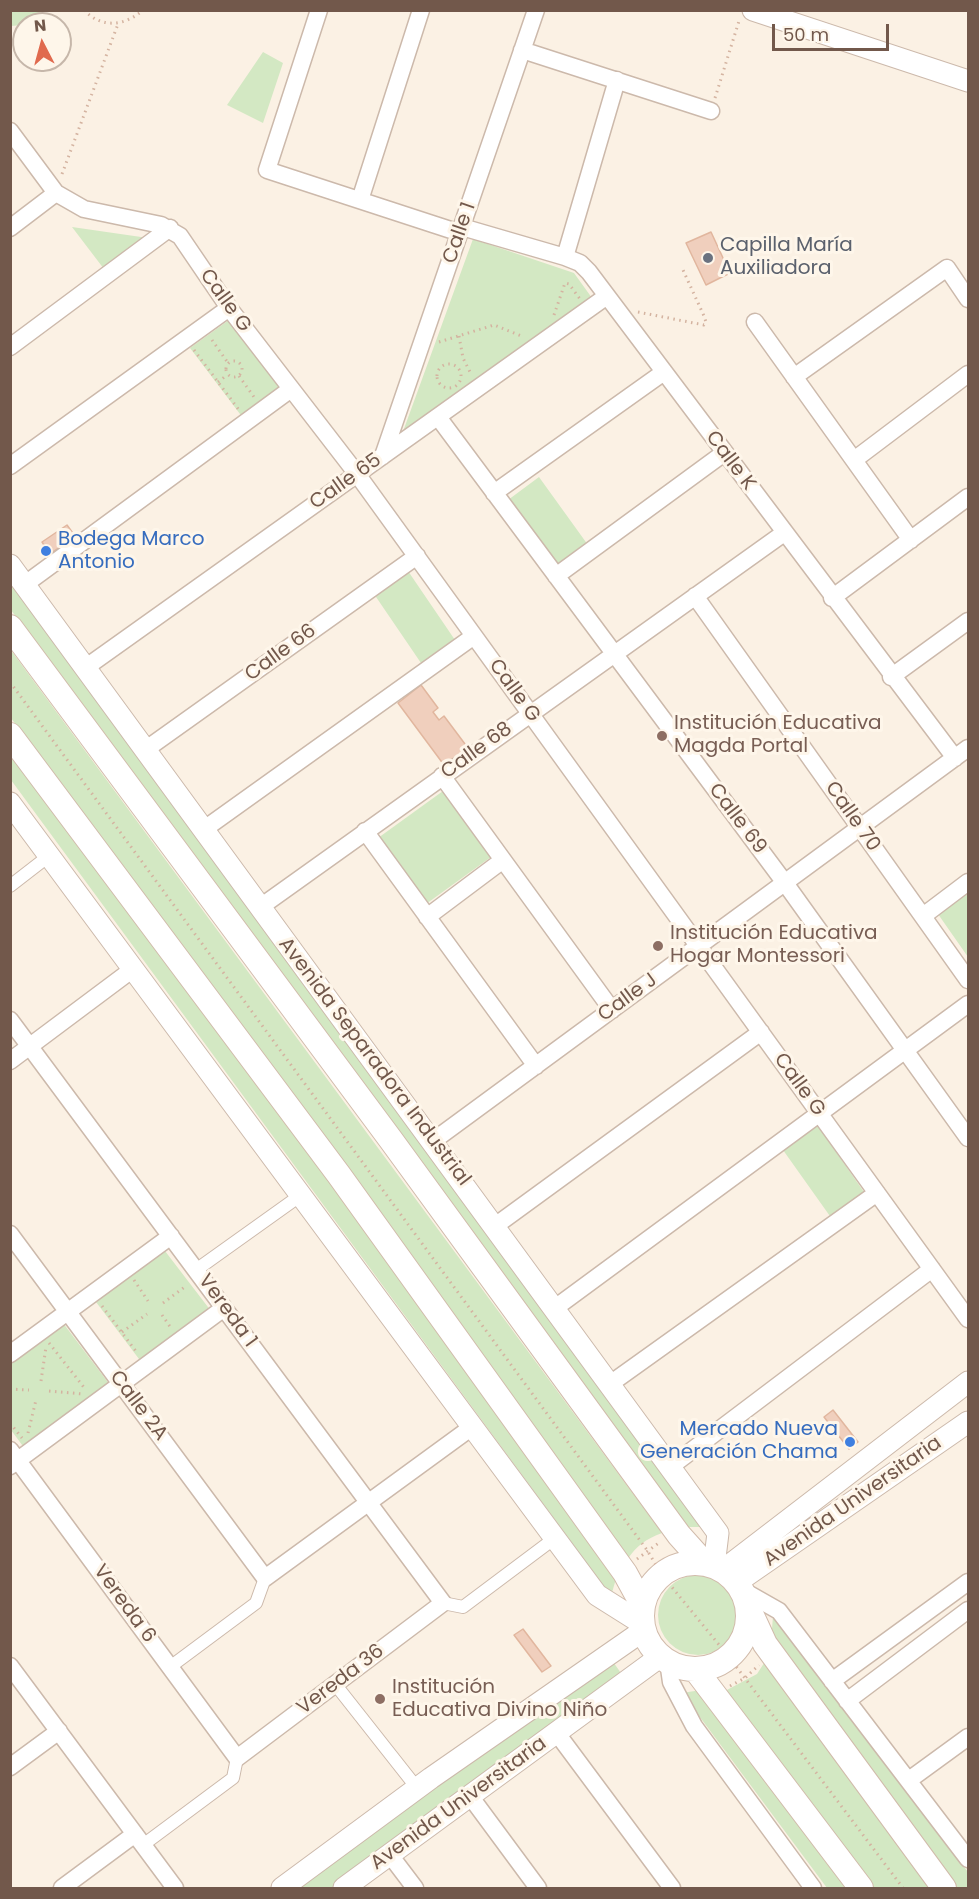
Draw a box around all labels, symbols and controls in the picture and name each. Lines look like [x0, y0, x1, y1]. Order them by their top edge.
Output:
north arrow [12, 12, 72, 72]
scale bar [775, 12, 892, 50]
text: N [33, 14, 47, 38]
text: 50 m [783, 22, 829, 47]
street label: Calle 1 [438, 199, 482, 267]
place label: Capilla María Auxiliadora [720, 234, 853, 281]
marker: Capilla María Auxiliadora [701, 251, 715, 265]
street label: Calle G [194, 265, 256, 337]
street label: Calle K [700, 426, 760, 496]
street label: Calle 65 [306, 449, 386, 515]
place label: Bodega Marco Antonio [58, 528, 204, 575]
marker: Bodega Marco Antonio [39, 544, 53, 558]
street label: Calle 66 [241, 619, 321, 687]
street label: Calle G [483, 655, 545, 727]
place label: Institución Educativa Magda Portal [674, 712, 882, 759]
street label: Calle 68 [437, 717, 517, 785]
marker: Institución Educativa Magda Portal [655, 729, 669, 743]
street label: Calle 70 [819, 777, 885, 857]
street label: Calle 69 [703, 779, 771, 859]
place label: Institución Educativa Hogar Montessori [670, 922, 878, 969]
street label: Avenida Separadora Industrial [273, 933, 475, 1191]
marker: Institución Educativa Hogar Montessori [651, 939, 665, 953]
street label: Calle J [594, 969, 662, 1027]
street label: Calle G [768, 1049, 830, 1121]
street label: Vereda 1 [192, 1270, 262, 1352]
street label: Calle 2A [104, 1366, 172, 1446]
place label: Mercado Nueva Generación Chama [640, 1418, 838, 1465]
street label: Avenida Universitaria [759, 1431, 947, 1573]
marker: Mercado Nueva Generación Chama [843, 1435, 857, 1449]
street label: Vereda 6 [88, 1560, 160, 1648]
street label: Vereda 36 [293, 1640, 389, 1720]
place label: Institución Educativa Divino Niño [392, 1676, 607, 1723]
marker: Institución Educativa Divino Niño [373, 1692, 387, 1706]
street label: Avenida Universitaria [366, 1732, 552, 1876]

